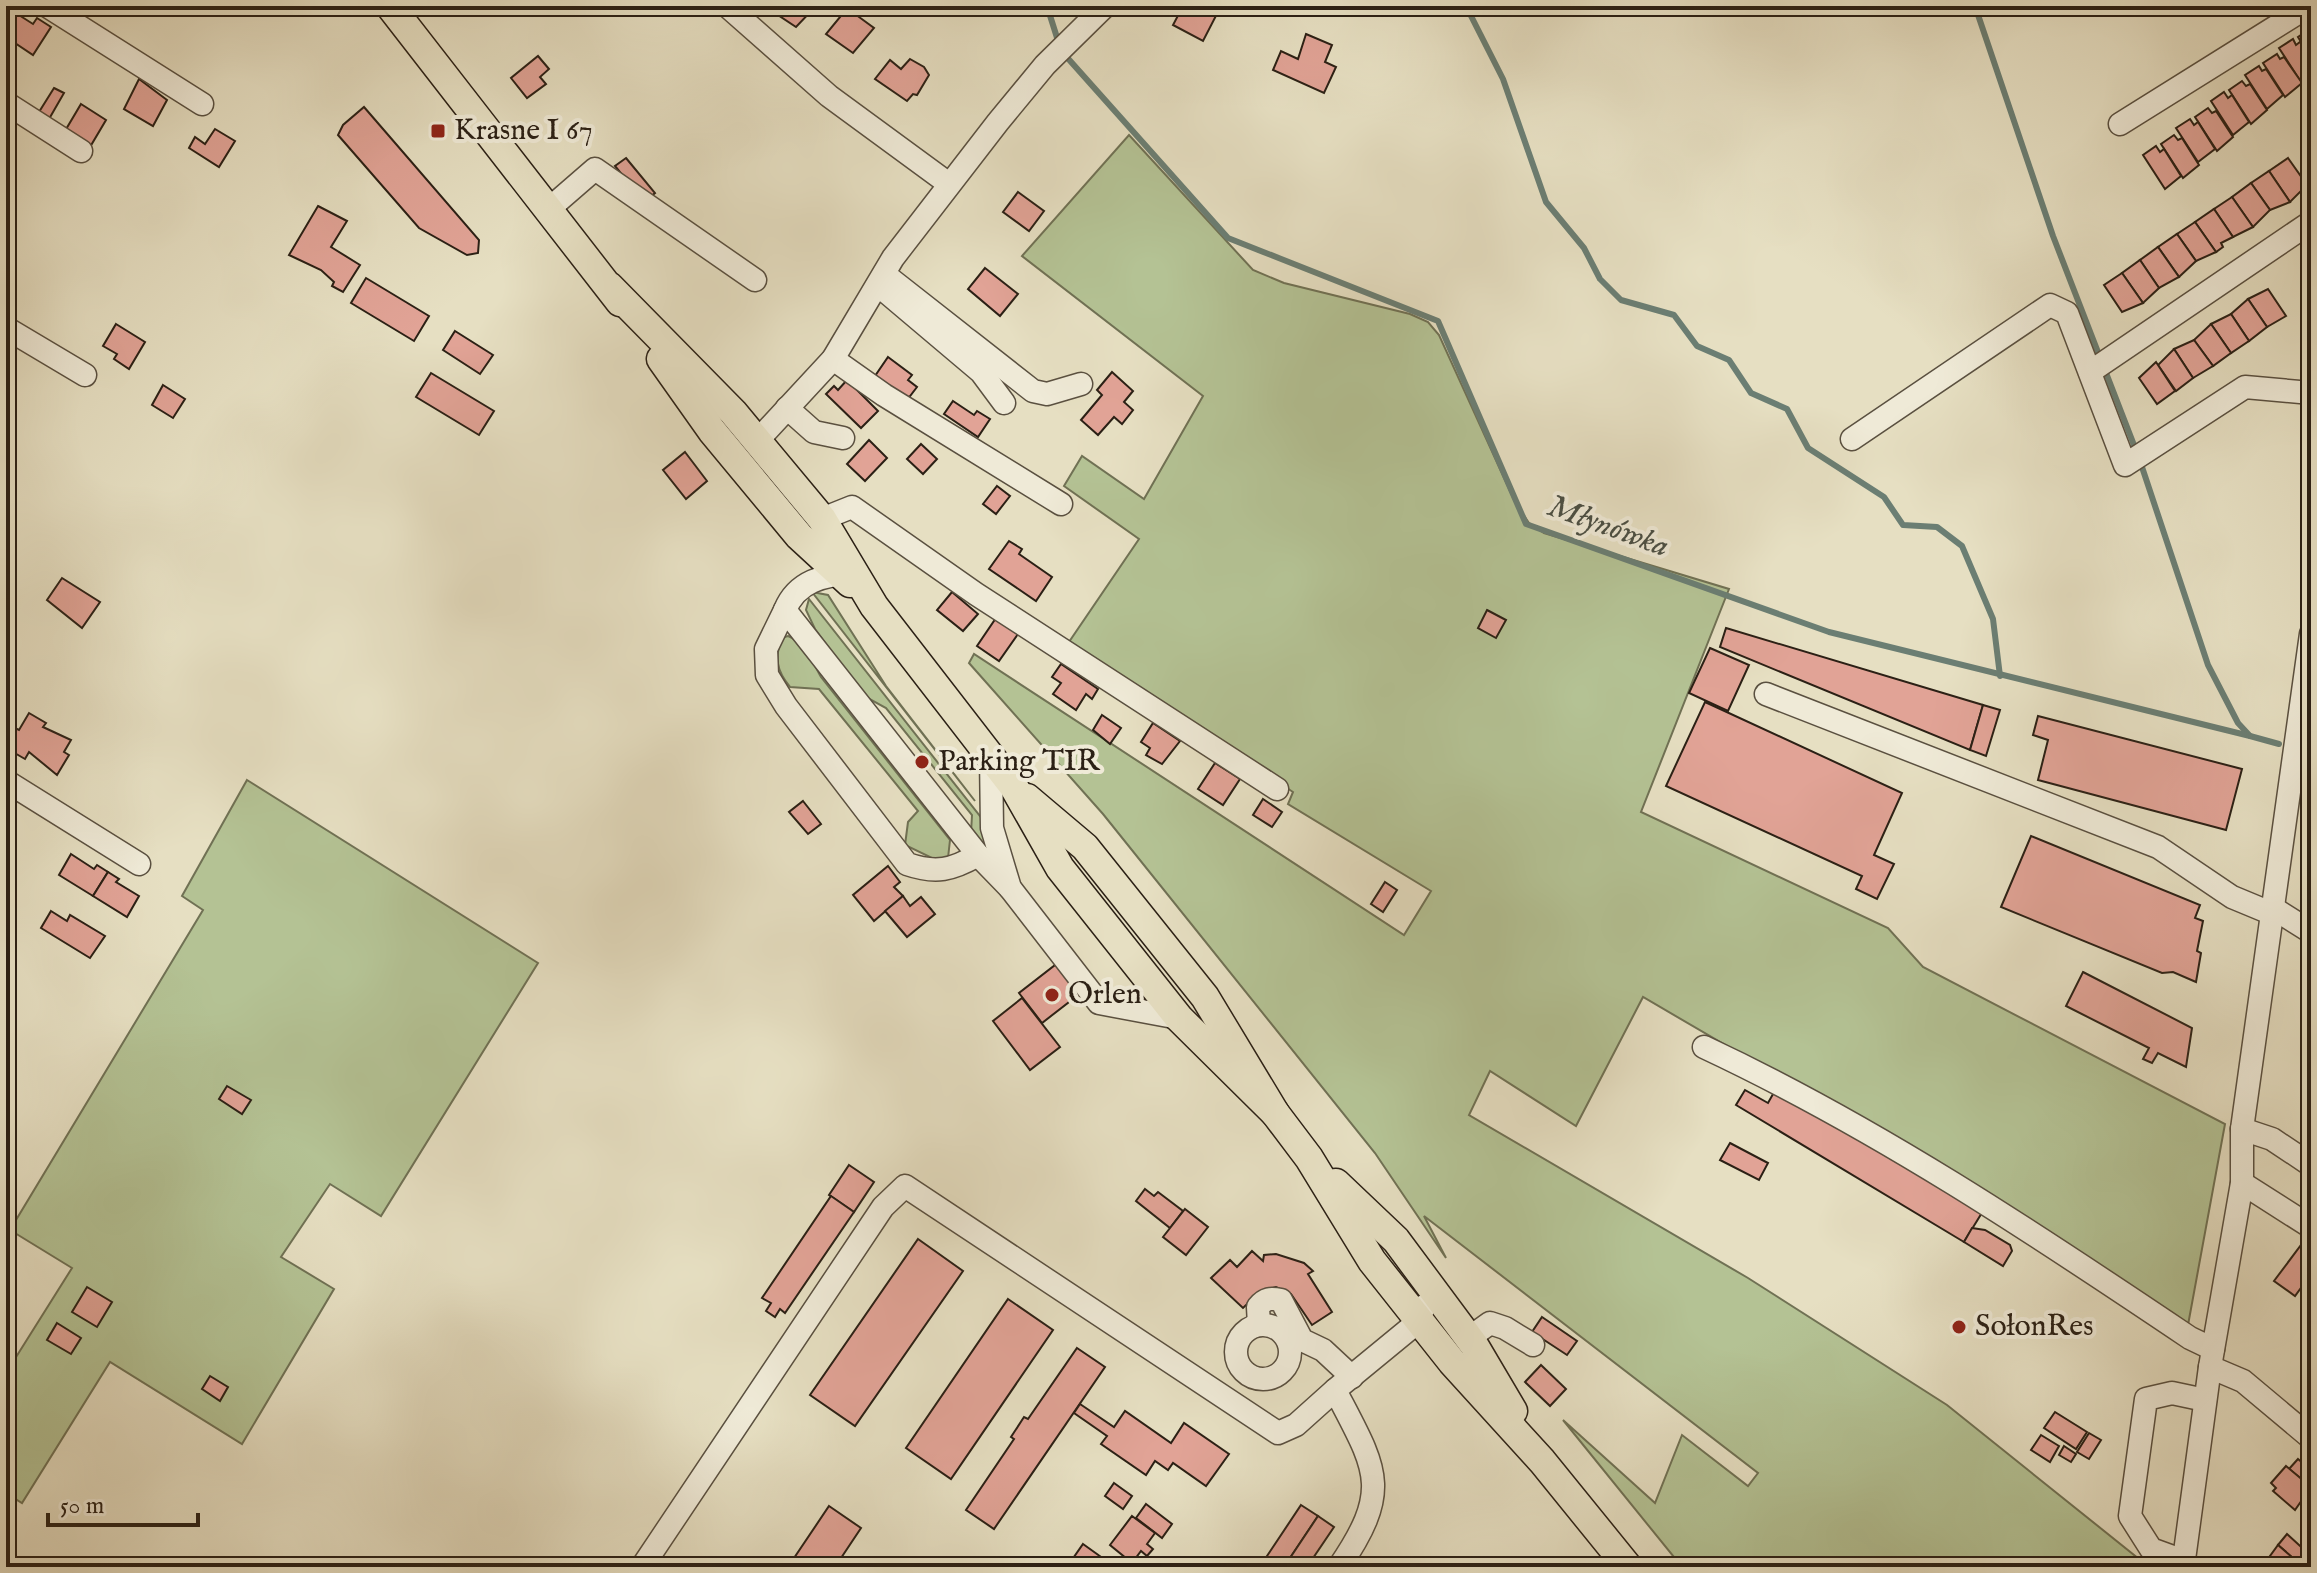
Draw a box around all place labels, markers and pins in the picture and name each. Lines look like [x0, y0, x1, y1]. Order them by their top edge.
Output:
place label: Krasne I 67 [454, 112, 593, 150]
marker: Krasne I 67 [429, 122, 447, 140]
place label: Parking TIR [938, 743, 1101, 781]
marker: Parking TIR [913, 753, 931, 771]
place label: Orlen [1068, 976, 1142, 1014]
marker: Orlen [1043, 986, 1061, 1004]
place label: SołonRes [1975, 1308, 2094, 1346]
marker: SołonRes [1950, 1318, 1968, 1336]

